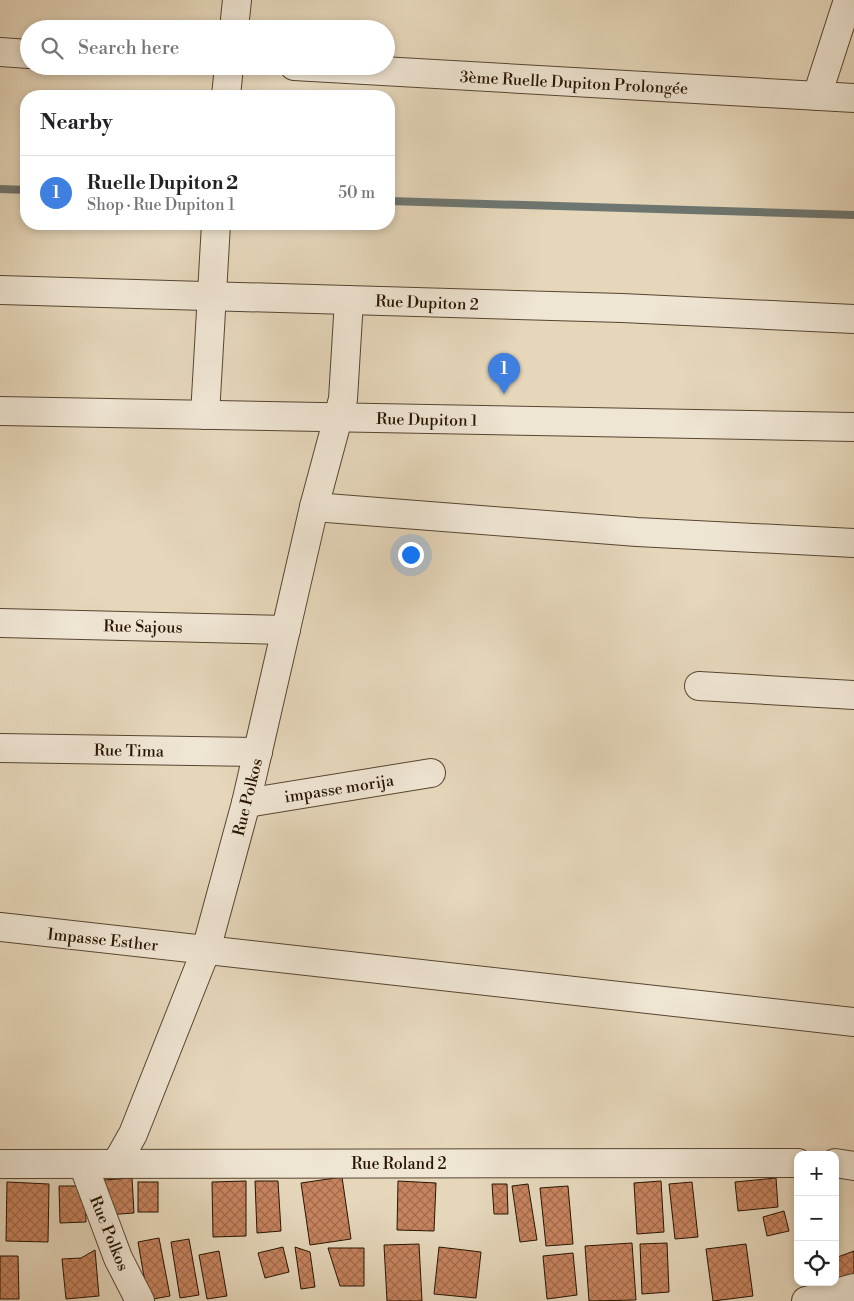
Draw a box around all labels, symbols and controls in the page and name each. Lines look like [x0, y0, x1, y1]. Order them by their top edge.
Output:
search box [20, 20, 395, 75]
icon: search [38, 34, 66, 62]
text: Search here [78, 36, 179, 60]
street label: 3ème Ruelle Dupiton Prolongée [459, 67, 689, 99]
text: Nearby [40, 110, 113, 136]
text: Ruelle Dupiton 2 [87, 171, 238, 195]
text: 1 [52, 183, 60, 203]
text: 50 m [338, 183, 375, 203]
text: Shop · Rue Dupiton 1 [87, 195, 235, 215]
street label: Rue Dupiton 2 [375, 291, 479, 315]
pin: 1 [488, 353, 520, 394]
street label: Rue Dupiton 1 [376, 409, 478, 431]
your location [398, 542, 424, 568]
street label: Rue Sajous [103, 616, 183, 638]
street label: Rue Tima [94, 740, 165, 762]
street label: Rue Polkos [229, 756, 267, 838]
street label: impasse morija [283, 770, 396, 808]
street label: Impasse Esther [46, 924, 159, 956]
map controls [794, 1151, 839, 1286]
button: + [794, 1151, 839, 1196]
street label: Rue Roland 2 [351, 1154, 447, 1174]
street label: Rue Polkos [85, 1193, 133, 1274]
button: − [794, 1196, 839, 1241]
button: locate [794, 1241, 839, 1286]

